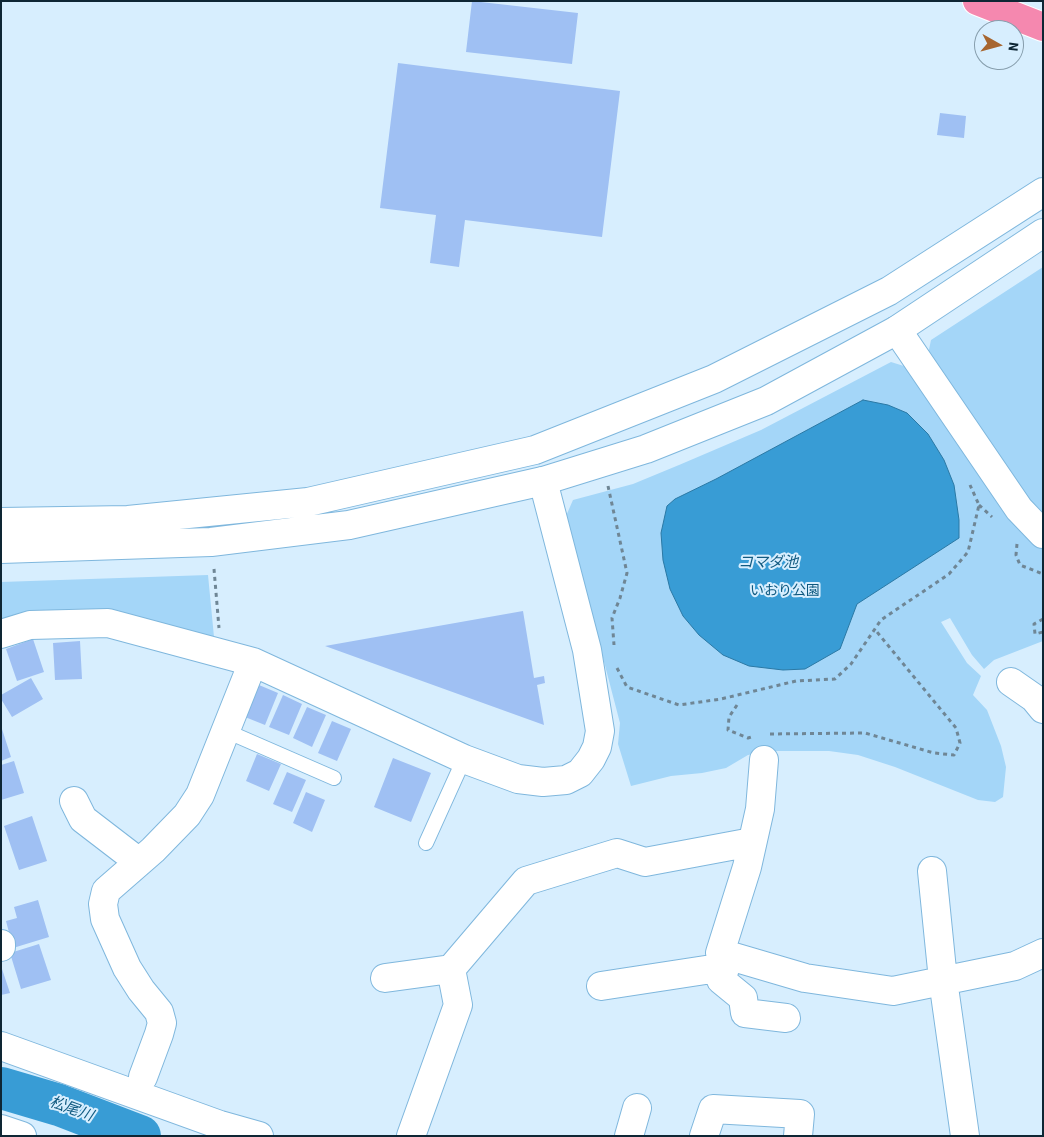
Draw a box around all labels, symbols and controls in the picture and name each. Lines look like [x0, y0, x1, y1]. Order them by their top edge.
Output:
north arrow [974, 20, 1024, 70]
text: N [1002, 41, 1023, 53]
water label: コマダ池 [738, 555, 798, 573]
park label: いおり公園 [750, 584, 820, 600]
water label: 松尾川 [47, 1094, 95, 1126]

